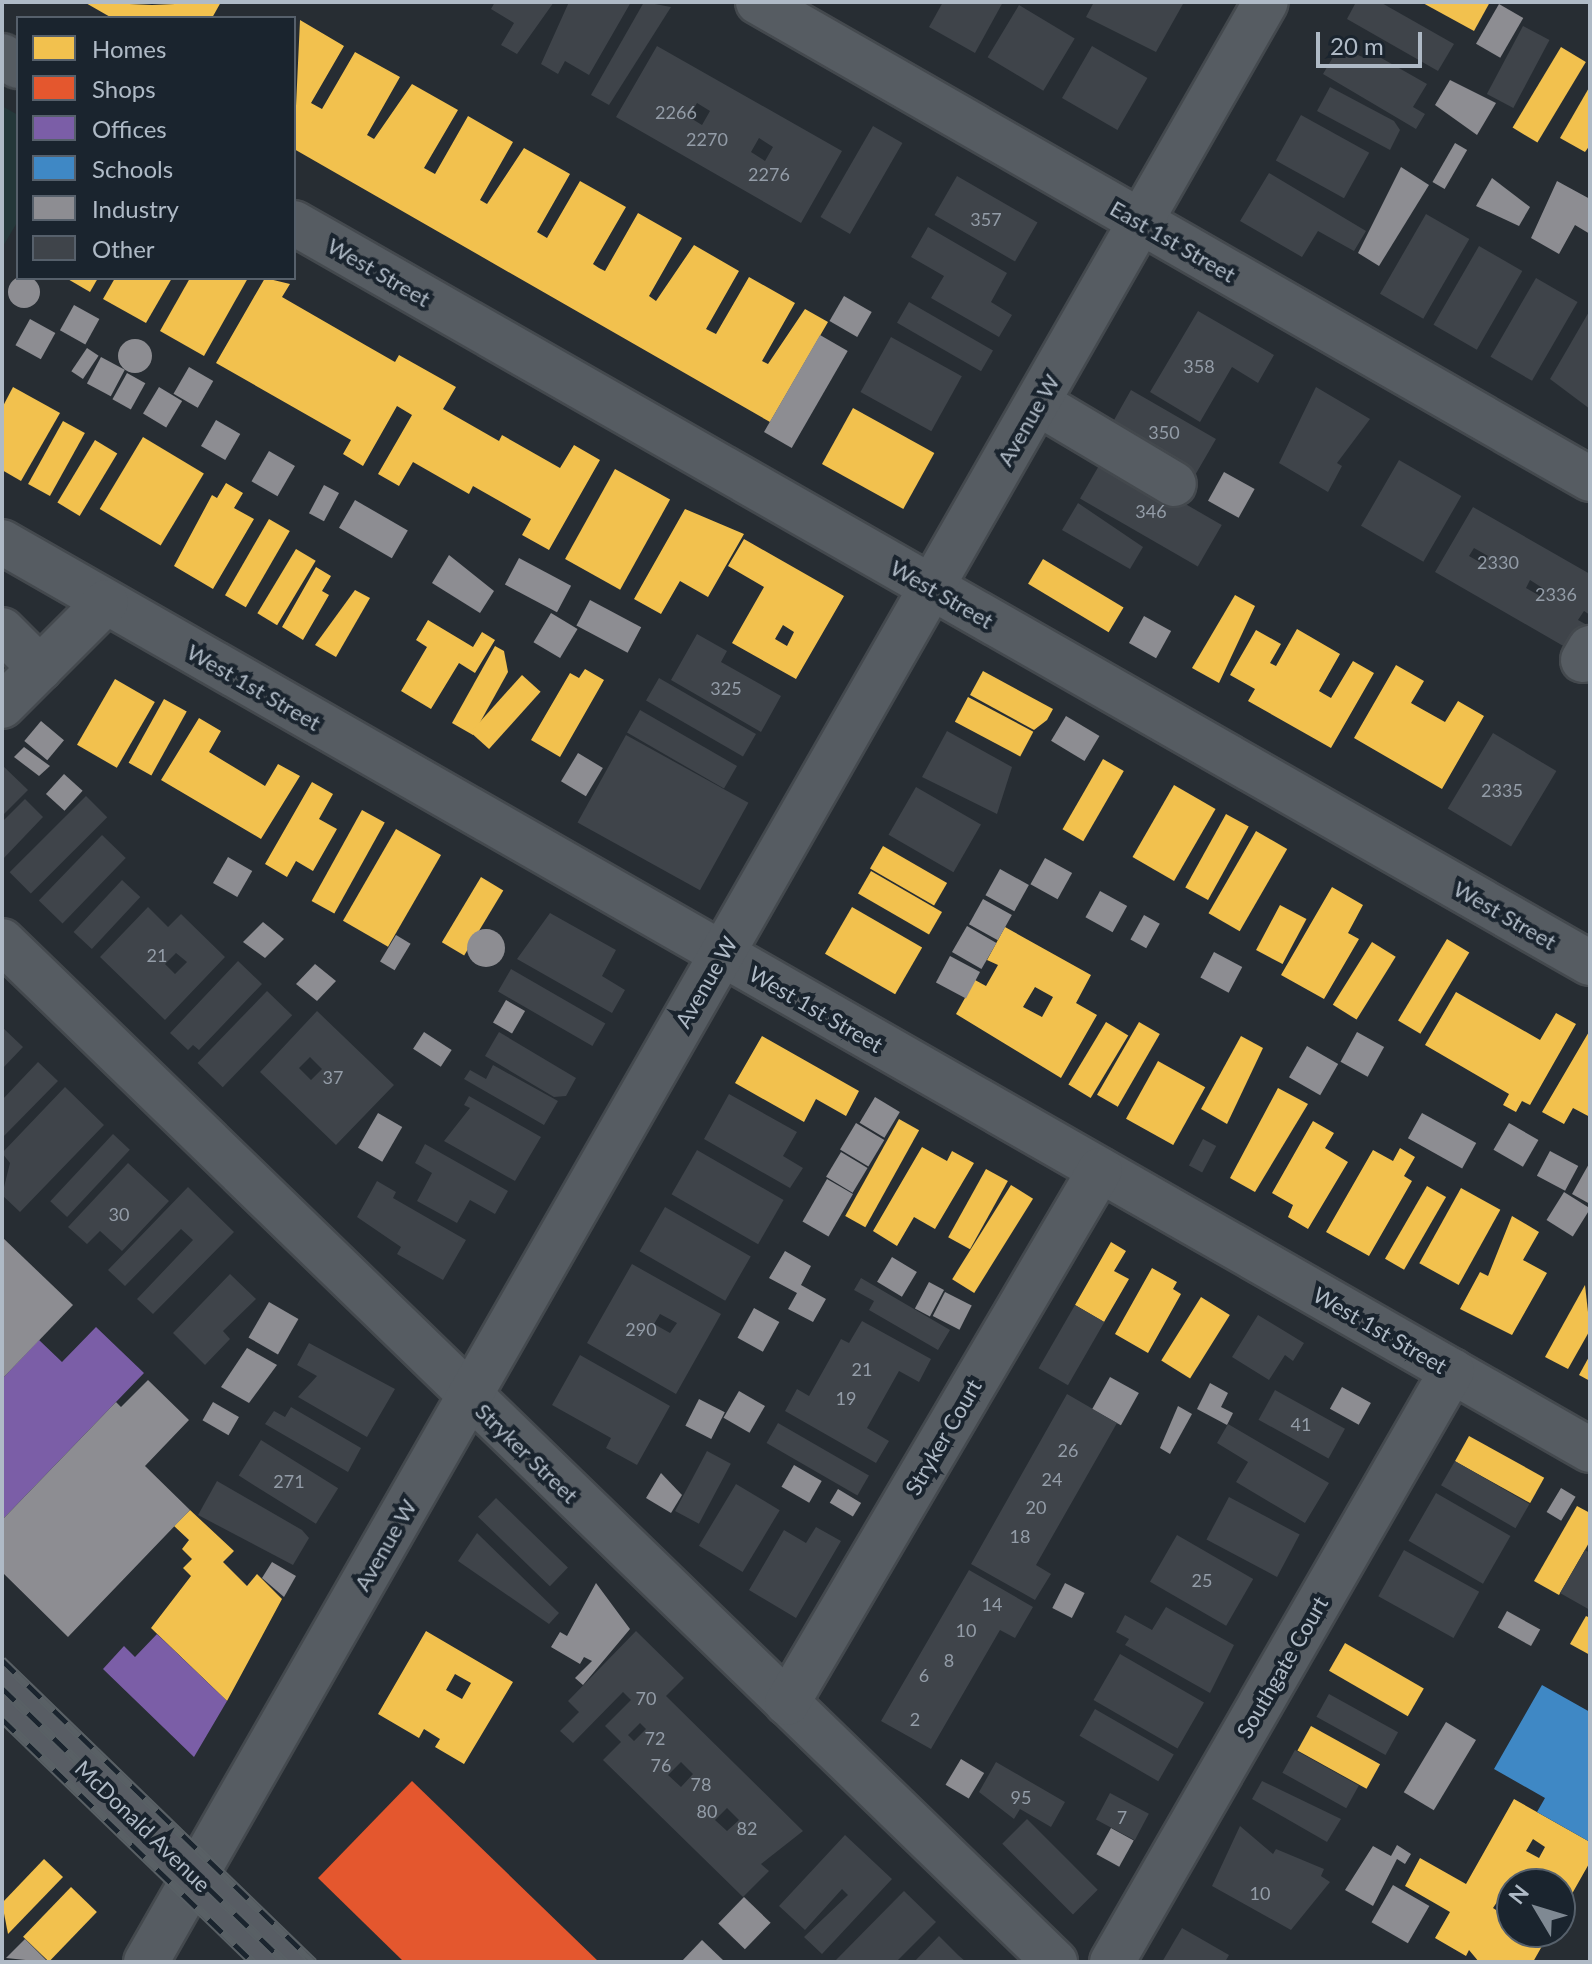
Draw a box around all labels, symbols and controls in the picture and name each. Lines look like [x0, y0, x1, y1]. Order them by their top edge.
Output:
legend [16, 16, 296, 280]
scale bar [1320, 16, 1426, 66]
text: 20 m [1330, 31, 1384, 60]
text: Homes [92, 34, 166, 63]
text: Shops [92, 74, 156, 103]
house number: 2266 [655, 101, 697, 123]
text: Offices [92, 114, 167, 143]
house number: 2270 [686, 128, 728, 150]
text: Schools [92, 154, 173, 183]
house number: 2276 [748, 163, 790, 185]
text: Industry [92, 194, 179, 223]
street label: East 1st Street [1106, 194, 1240, 288]
house number: 357 [970, 208, 1002, 230]
street label: West Street [323, 232, 435, 312]
text: Other [92, 234, 155, 263]
house number: 358 [1183, 355, 1215, 377]
street label: Avenue W [991, 370, 1065, 470]
house number: 350 [1148, 421, 1180, 443]
house number: 346 [1135, 500, 1167, 522]
house number: 2330 [1477, 551, 1519, 573]
street label: West Street [886, 554, 998, 634]
house number: 2336 [1535, 583, 1577, 605]
street label: West 1st Street [182, 638, 326, 736]
house number: 325 [710, 677, 742, 699]
house number: 2335 [1481, 779, 1523, 801]
street label: West Street [1449, 875, 1561, 955]
street label: Avenue W [669, 932, 743, 1032]
house number: 21 [147, 944, 167, 966]
street label: West 1st Street [744, 960, 888, 1058]
house number: 37 [323, 1066, 343, 1088]
house number: 30 [109, 1203, 129, 1225]
street label: West 1st Street [1308, 1281, 1452, 1379]
house number: 290 [625, 1318, 657, 1340]
house number: 21 [852, 1358, 872, 1380]
street label: Stryker Court [899, 1374, 987, 1500]
house number: 19 [836, 1387, 856, 1409]
street label: Stryker Street [470, 1398, 584, 1508]
house number: 41 [1291, 1413, 1311, 1435]
house number: 26 [1058, 1439, 1078, 1461]
house number: 24 [1042, 1468, 1062, 1490]
house number: 271 [273, 1470, 305, 1492]
street label: Avenue W [348, 1495, 422, 1595]
house number: 20 [1026, 1496, 1046, 1518]
house number: 18 [1010, 1525, 1030, 1547]
house number: 25 [1192, 1569, 1212, 1591]
street label: Southgate Court [1231, 1591, 1333, 1743]
house number: 14 [982, 1593, 1002, 1615]
house number: 10 [956, 1619, 976, 1641]
house number: 8 [944, 1649, 954, 1671]
house number: 6 [919, 1664, 929, 1686]
house number: 70 [636, 1687, 656, 1709]
house number: 2 [910, 1708, 920, 1730]
house number: 72 [645, 1727, 665, 1749]
street label: McDonald Avenue [70, 1754, 216, 1898]
house number: 76 [651, 1754, 671, 1776]
house number: 78 [691, 1773, 711, 1795]
house number: 95 [1011, 1786, 1031, 1808]
house number: 80 [697, 1800, 717, 1822]
house number: 7 [1117, 1806, 1127, 1828]
house number: 82 [737, 1817, 757, 1839]
north arrow [1496, 1868, 1576, 1948]
text: N [1502, 1879, 1534, 1909]
house number: 10 [1250, 1882, 1270, 1904]

